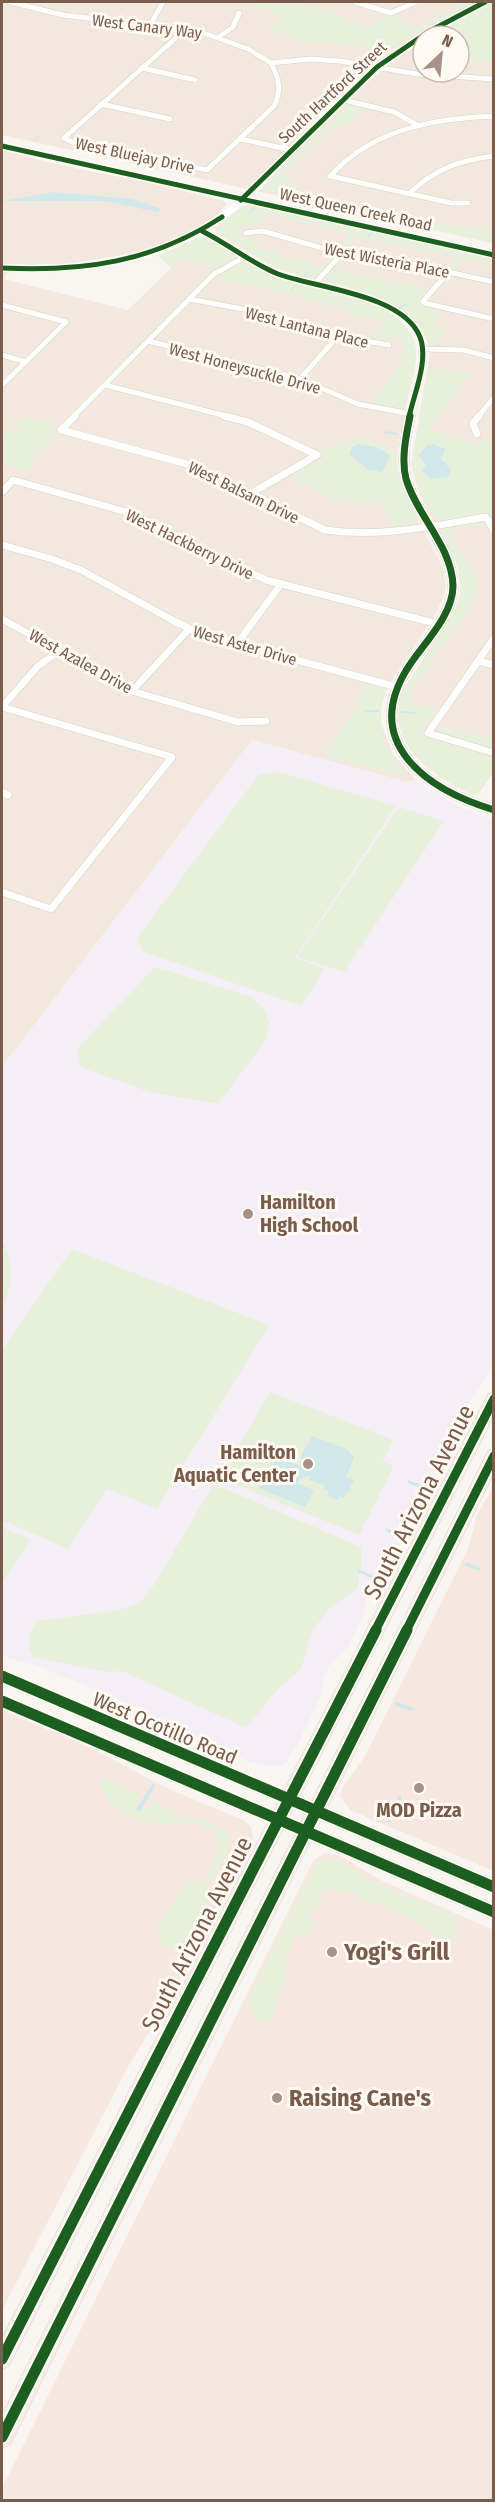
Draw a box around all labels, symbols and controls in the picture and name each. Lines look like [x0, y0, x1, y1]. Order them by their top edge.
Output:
street label: West Canary Way [91, 10, 204, 43]
north arrow [411, 24, 471, 84]
text: N [439, 30, 456, 52]
street label: South Hartford Street [274, 37, 391, 147]
street label: West Bluejay Drive [74, 134, 196, 177]
street label: West Queen Creek Road [278, 184, 434, 235]
street label: West Wisteria Place [323, 239, 451, 282]
street label: West Lantana Place [243, 303, 371, 352]
street label: West Honeysuckle Drive [167, 339, 323, 398]
street label: West Balsam Drive [185, 457, 302, 527]
street label: West Hackberry Drive [123, 505, 257, 584]
street label: West Aster Drive [191, 622, 299, 669]
street label: West Azalea Drive [26, 625, 136, 698]
place label: Hamilton High School [260, 1190, 359, 1237]
marker: Hamilton High School [241, 1207, 255, 1221]
street label: South Arizona Avenue [358, 1400, 480, 1604]
place label: Hamilton Aquatic Center [173, 1440, 297, 1487]
marker: Hamilton Aquatic Center [301, 1457, 315, 1471]
street label: West Ocotillo Road [89, 1687, 241, 1769]
marker: MOD Pizza [412, 1781, 426, 1795]
place label: MOD Pizza [376, 1798, 462, 1822]
street label: South Arizona Avenue [136, 1832, 258, 2036]
place label: Yogi's Grill [343, 1938, 450, 1966]
marker: Yogi's Grill [325, 1945, 339, 1959]
place label: Raising Cane's [289, 2084, 432, 2112]
marker: Raising Cane's [270, 2091, 284, 2105]

